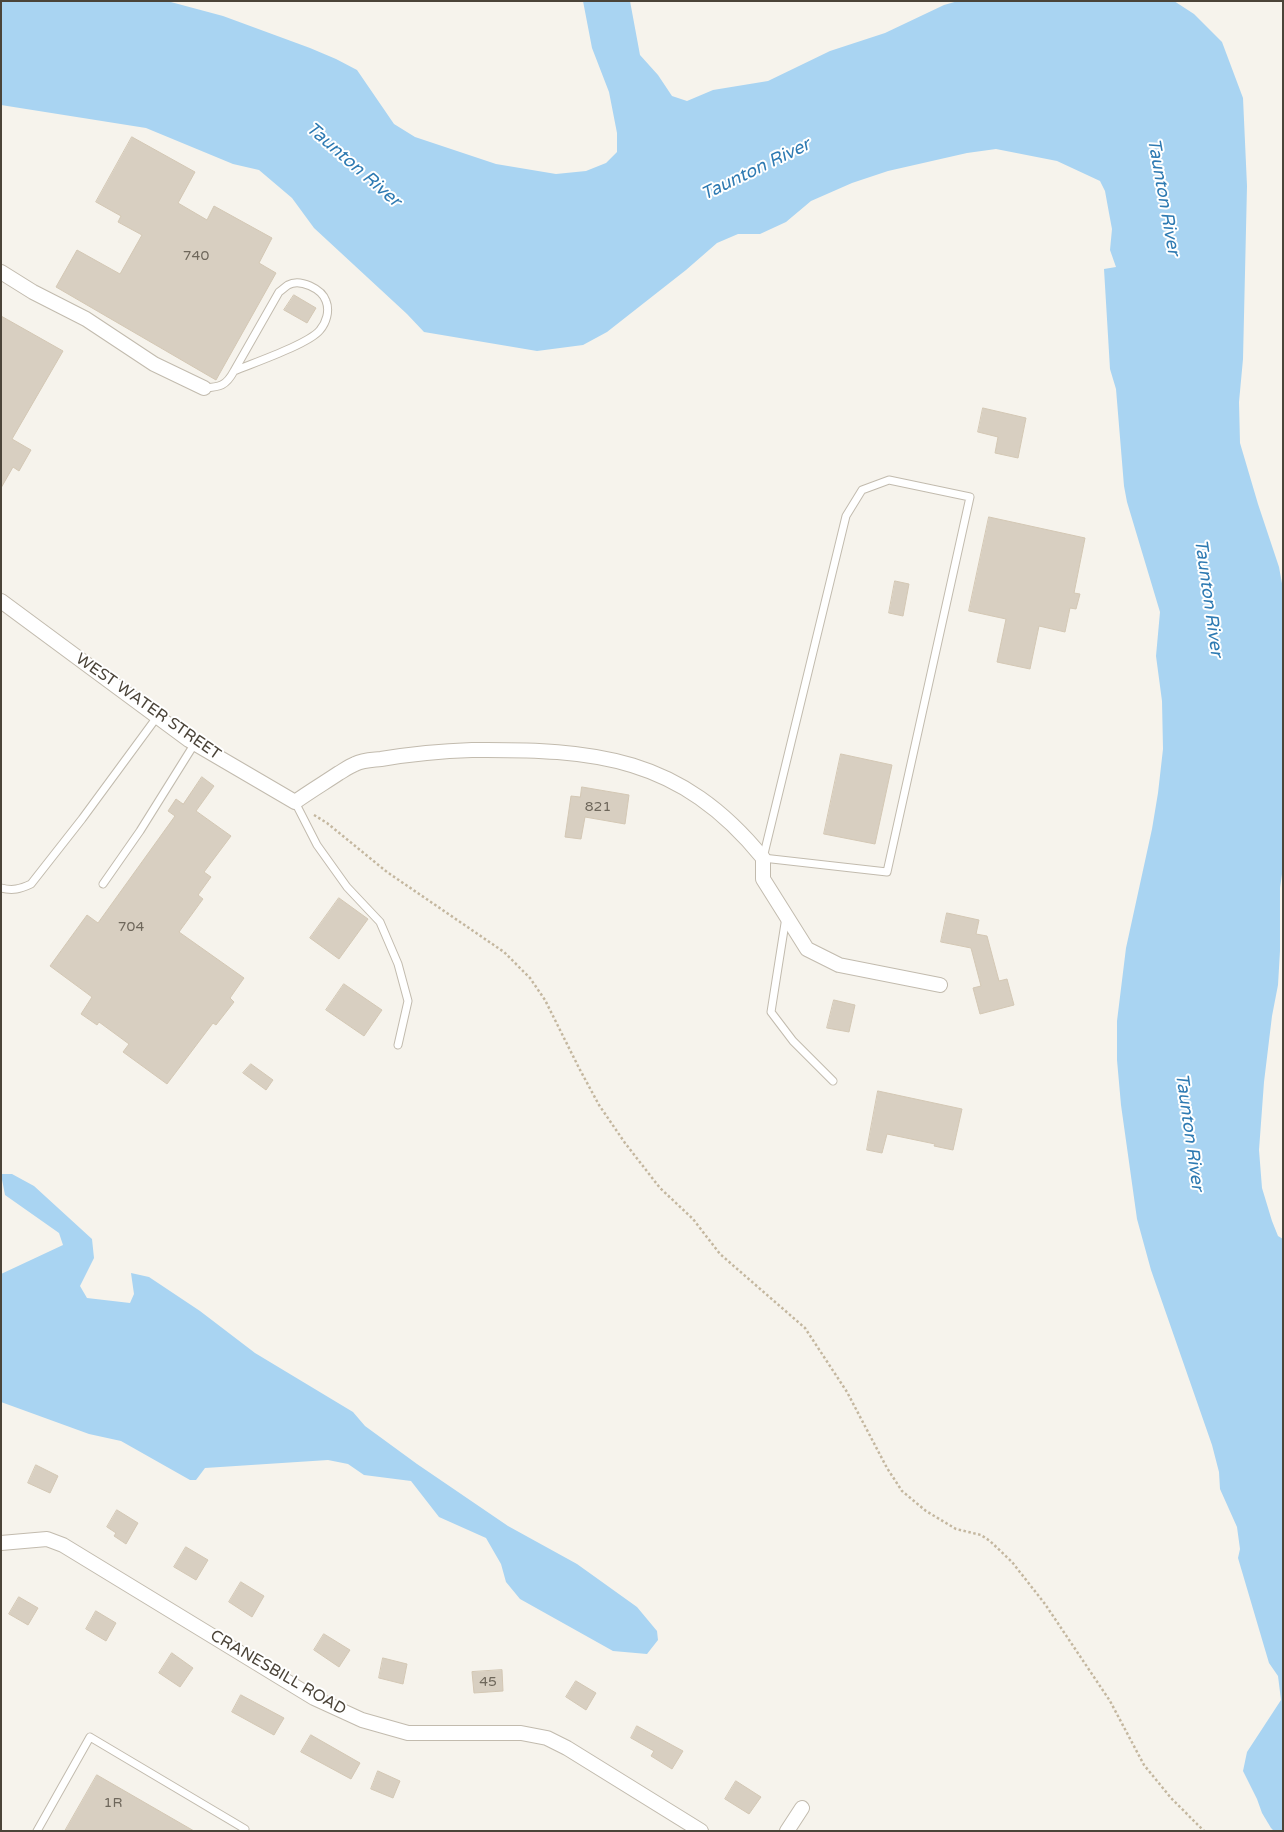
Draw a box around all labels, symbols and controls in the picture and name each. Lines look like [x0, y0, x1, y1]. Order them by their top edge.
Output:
water label: Taunton River [301, 118, 405, 212]
water label: Taunton River [698, 134, 814, 206]
water label: Taunton River [1142, 137, 1184, 257]
house number: 740 [183, 248, 209, 264]
water label: Taunton River [1189, 538, 1227, 658]
street label: WEST WATER STREET [72, 650, 224, 764]
house number: 821 [585, 799, 611, 815]
house number: 704 [118, 919, 144, 935]
water label: Taunton River [1170, 1072, 1208, 1192]
street label: CRANESBILL ROAD [207, 1626, 349, 1720]
house number: 45 [479, 1674, 497, 1690]
house number: 1R [104, 1795, 122, 1811]

